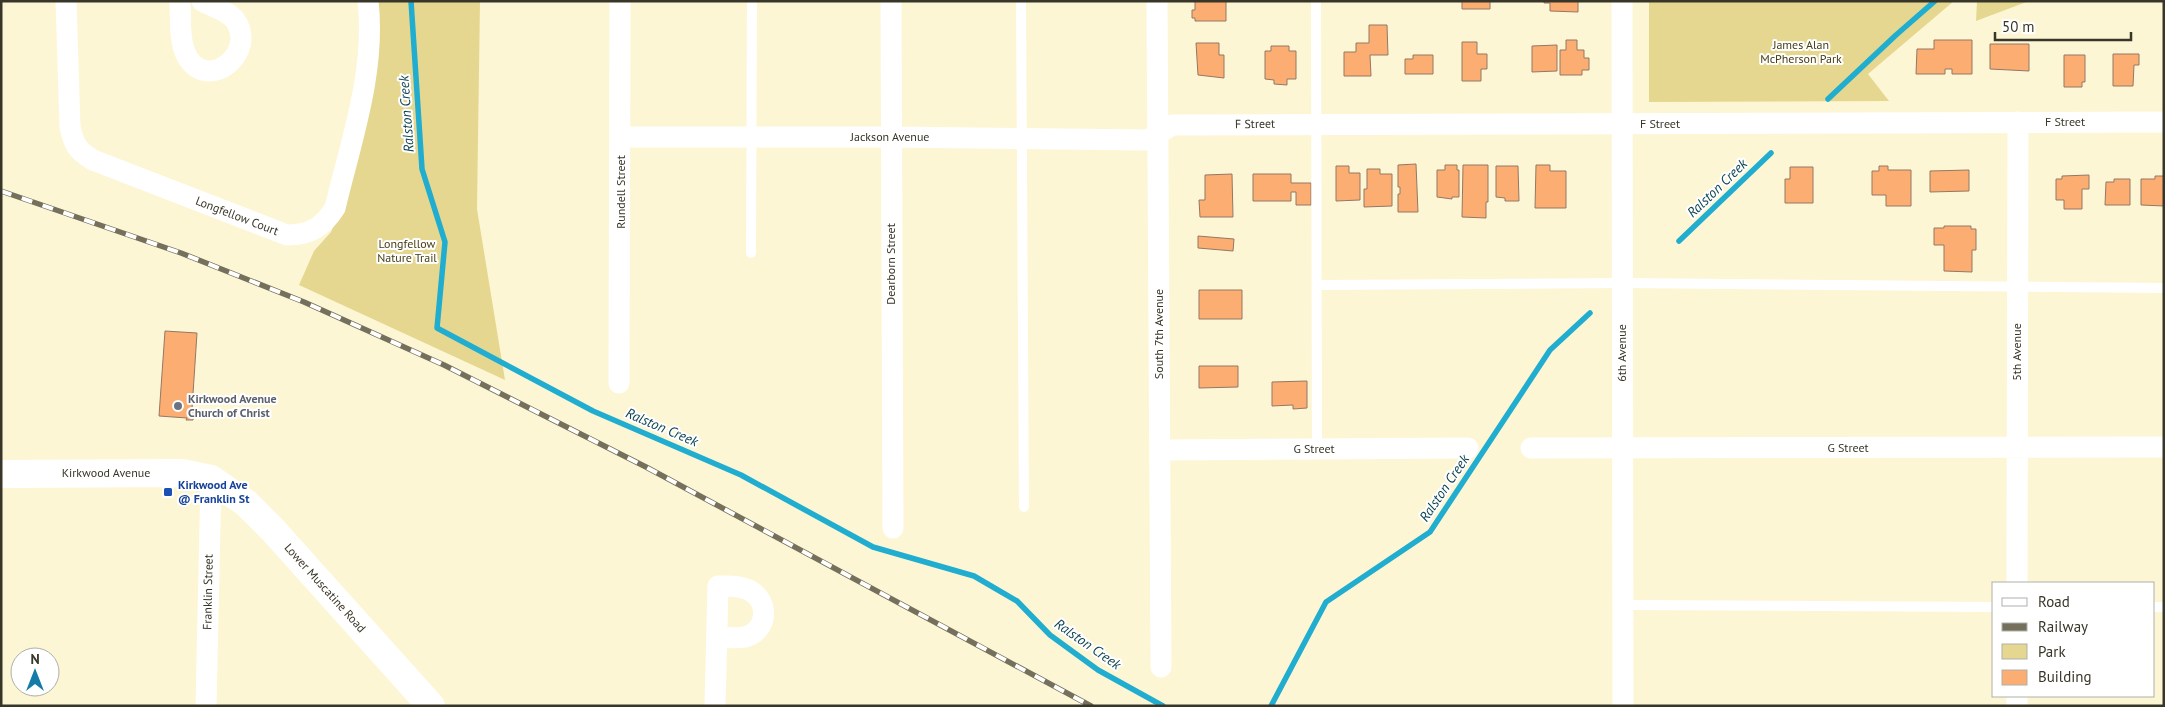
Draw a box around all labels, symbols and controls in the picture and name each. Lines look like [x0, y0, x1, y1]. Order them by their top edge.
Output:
scale bar [1995, 10, 2131, 42]
text: 50 m [2002, 17, 2035, 36]
park label: James Alan McPherson Park [1760, 37, 1842, 66]
water label: Ralston Creek [394, 74, 418, 153]
street label: F Street [2045, 114, 2085, 129]
street label: F Street [1235, 116, 1275, 131]
street label: F Street [1640, 116, 1680, 131]
street label: Jackson Avenue [850, 129, 929, 144]
water label: Ralston Creek [1683, 154, 1751, 221]
street label: Rundell Street [613, 155, 628, 229]
street label: Longfellow Court [194, 193, 281, 238]
street label: Dearborn Street [883, 223, 898, 305]
park label: Longfellow Nature Trail [377, 236, 437, 265]
street label: South 7th Avenue [1151, 289, 1166, 379]
street label: 5th Avenue [2009, 323, 2024, 381]
street label: 6th Avenue [1614, 324, 1629, 382]
place label: Kirkwood Avenue Church of Christ [188, 391, 277, 420]
marker: Kirkwood Avenue Church of Christ [172, 400, 184, 412]
water label: Ralston Creek [623, 404, 702, 451]
street label: G Street [1827, 440, 1869, 455]
street label: G Street [1293, 441, 1335, 456]
water label: Ralston Creek [1415, 450, 1473, 525]
street label: Kirkwood Avenue [62, 465, 150, 480]
place label: Kirkwood Ave @ Franklin St [178, 477, 250, 506]
marker: Kirkwood Ave @ Franklin St [162, 486, 174, 498]
street label: Lower Muscatine Road [281, 540, 369, 635]
street label: Franklin Street [199, 554, 216, 630]
legend [1992, 582, 2155, 697]
text: Road [2038, 592, 2070, 611]
water label: Ralston Creek [1051, 615, 1125, 674]
text: Railway [2038, 617, 2088, 636]
text: Park [2038, 642, 2066, 661]
north arrow [10, 647, 60, 697]
text: N [30, 650, 40, 668]
text: Building [2038, 667, 2092, 686]

